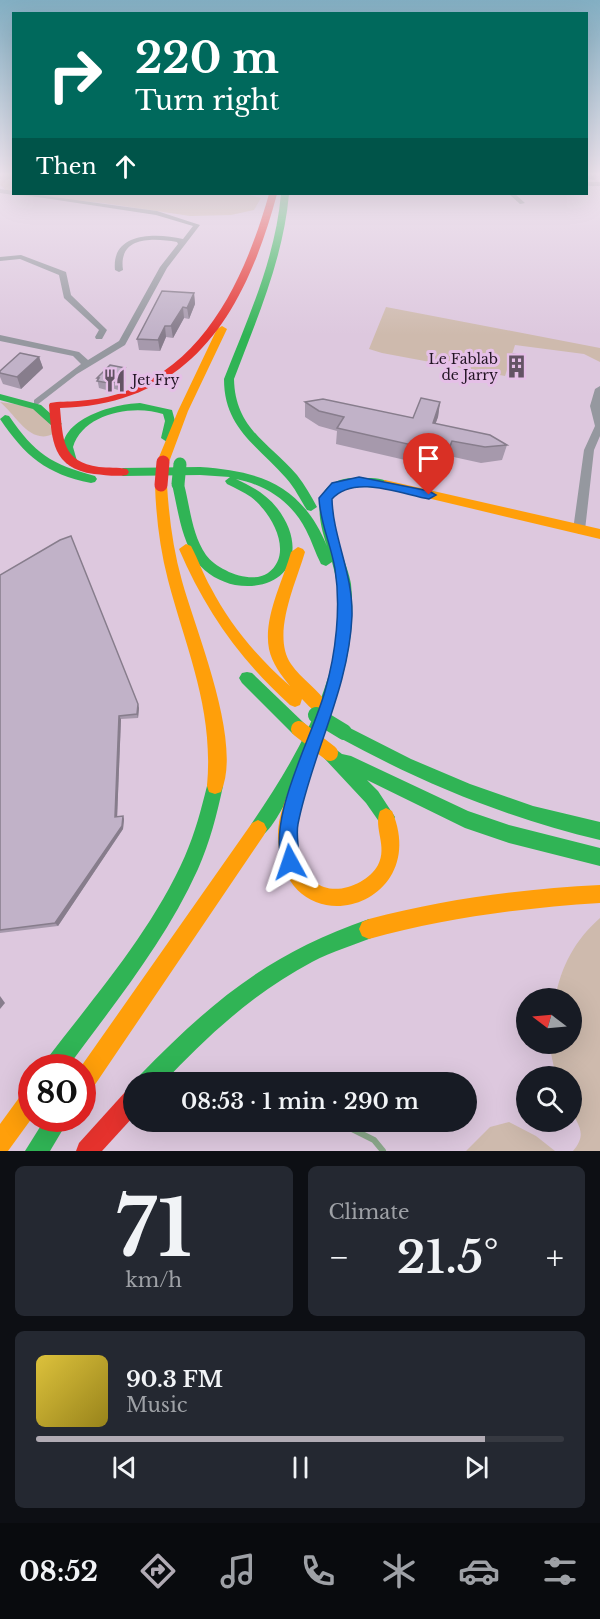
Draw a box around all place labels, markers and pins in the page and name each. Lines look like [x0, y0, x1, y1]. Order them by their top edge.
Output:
place label: Le Fablab de Jarry [429, 350, 498, 384]
building icon: Le Fablab de Jarry [503, 354, 529, 380]
restaurant icon: Jet Fry [101, 367, 127, 393]
place label: Jet Fry [130, 371, 179, 389]
pin [403, 433, 454, 495]

